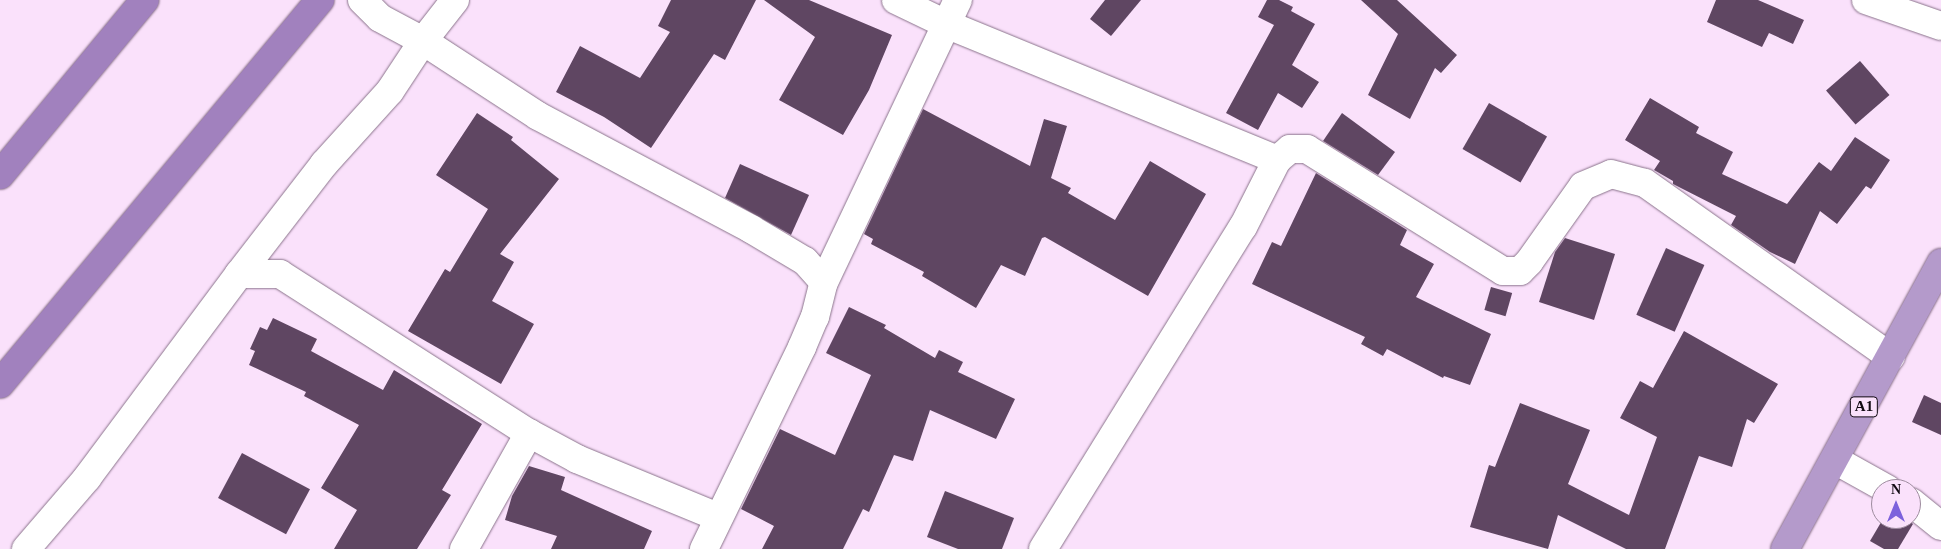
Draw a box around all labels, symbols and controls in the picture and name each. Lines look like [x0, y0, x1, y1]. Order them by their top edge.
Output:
road number: A1 [1849, 394, 1879, 420]
north arrow [1871, 479, 1921, 529]
text: N [1891, 482, 1901, 497]

